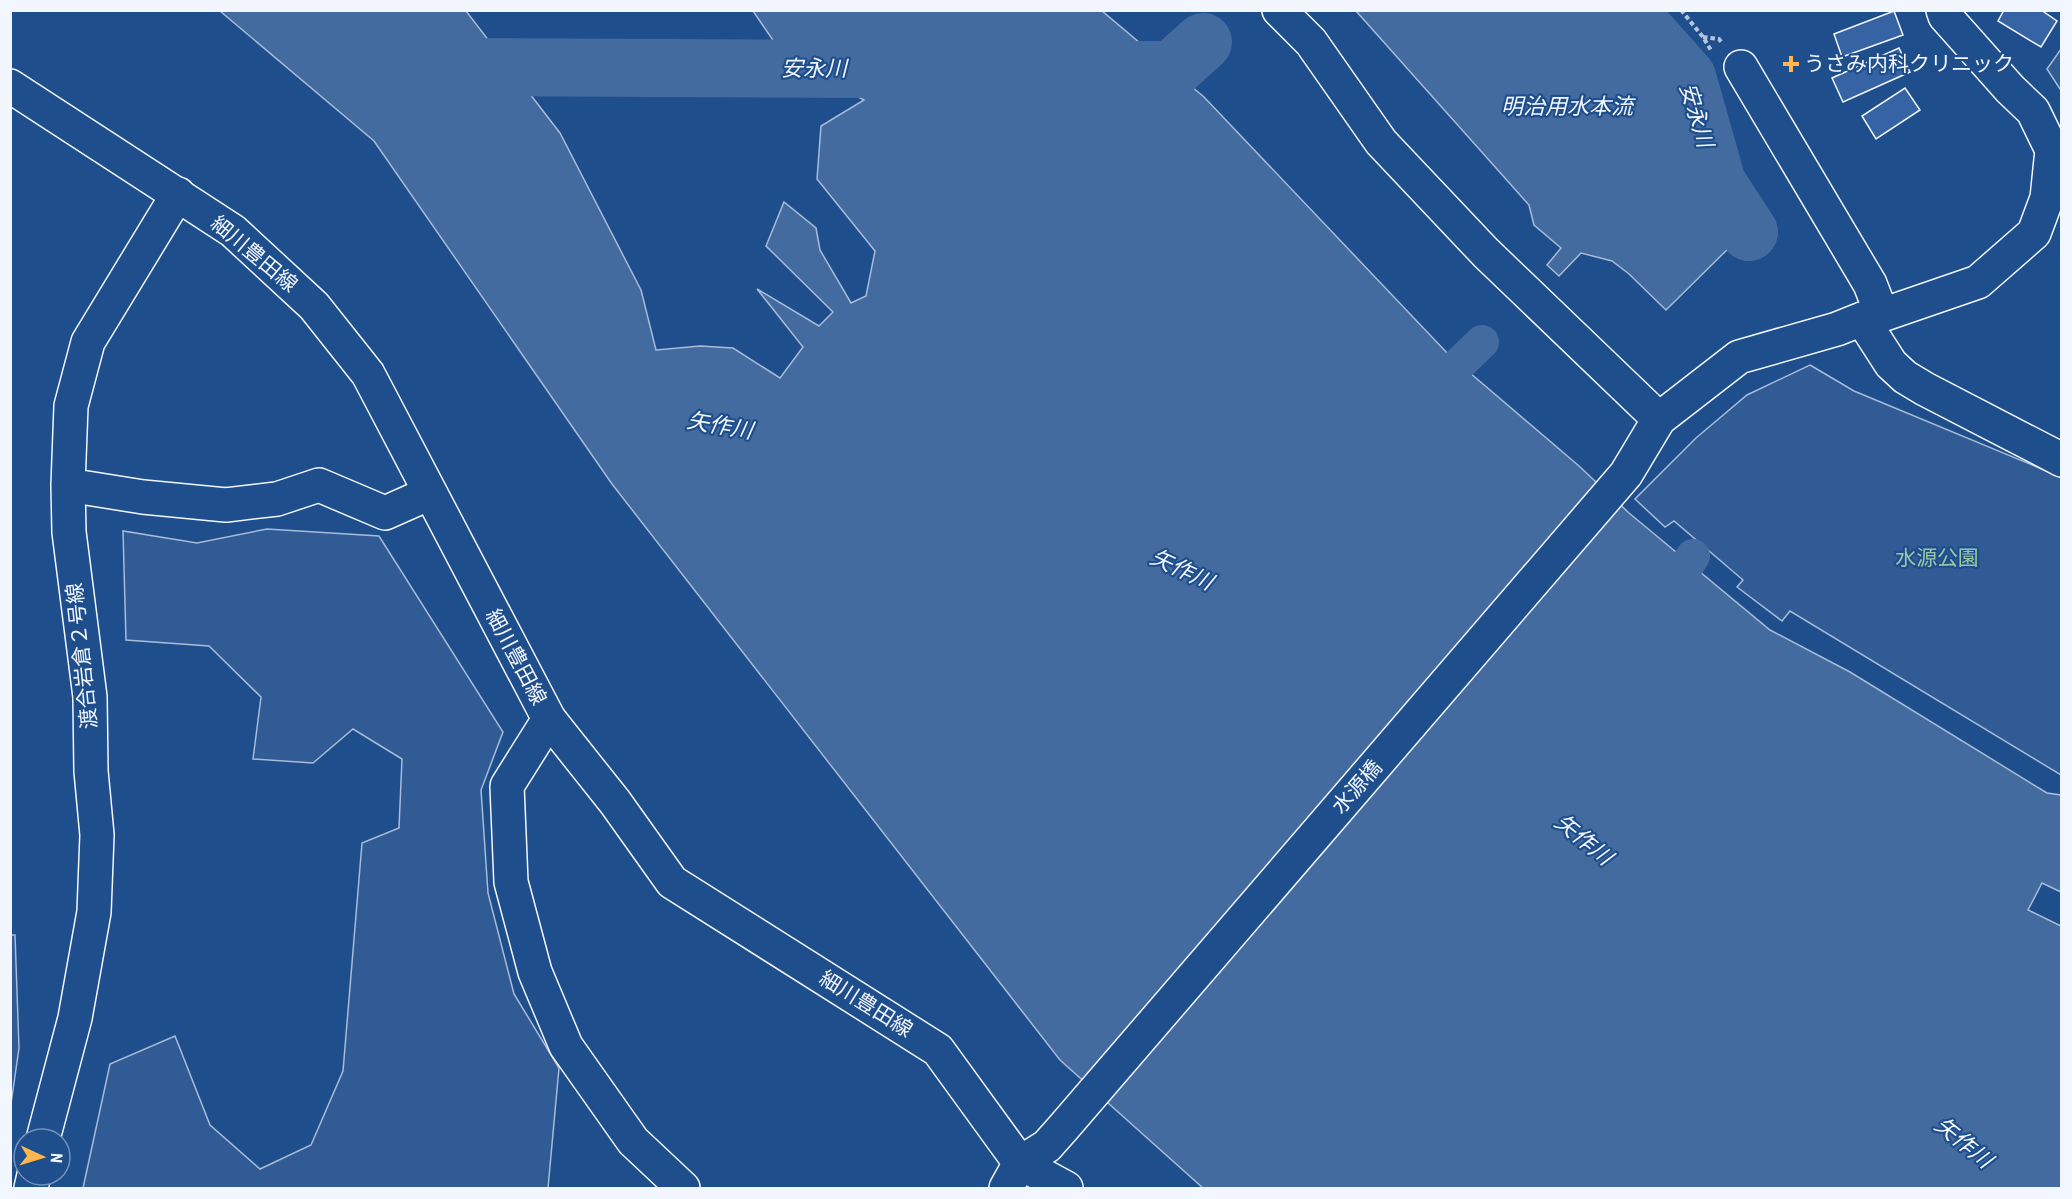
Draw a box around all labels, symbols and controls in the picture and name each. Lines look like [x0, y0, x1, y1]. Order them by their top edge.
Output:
place label: うさみ内科クリニック [1804, 52, 2014, 76]
marker: うさみ内科クリニック [1782, 55, 1800, 73]
water label: 安永川 [781, 56, 849, 81]
water label: 安永川 [1675, 80, 1719, 152]
water label: 明治用水本流 [1501, 94, 1636, 119]
street label: 細川豊田線 [206, 211, 302, 297]
water label: 矢作川 [685, 407, 757, 444]
water label: 矢作川 [1147, 544, 1219, 596]
park label: 水源公園 [1895, 546, 1979, 570]
street label: 渡合岩倉２号線 [62, 582, 102, 730]
street label: 細川豊田線 [481, 605, 551, 709]
street label: 水源橋 [1327, 755, 1387, 819]
water label: 矢作川 [1550, 809, 1619, 871]
street label: 細川豊田線 [815, 966, 917, 1042]
water label: 矢作川 [1930, 1112, 1999, 1174]
north arrow [12, 1127, 72, 1187]
text: N [47, 1152, 66, 1164]

